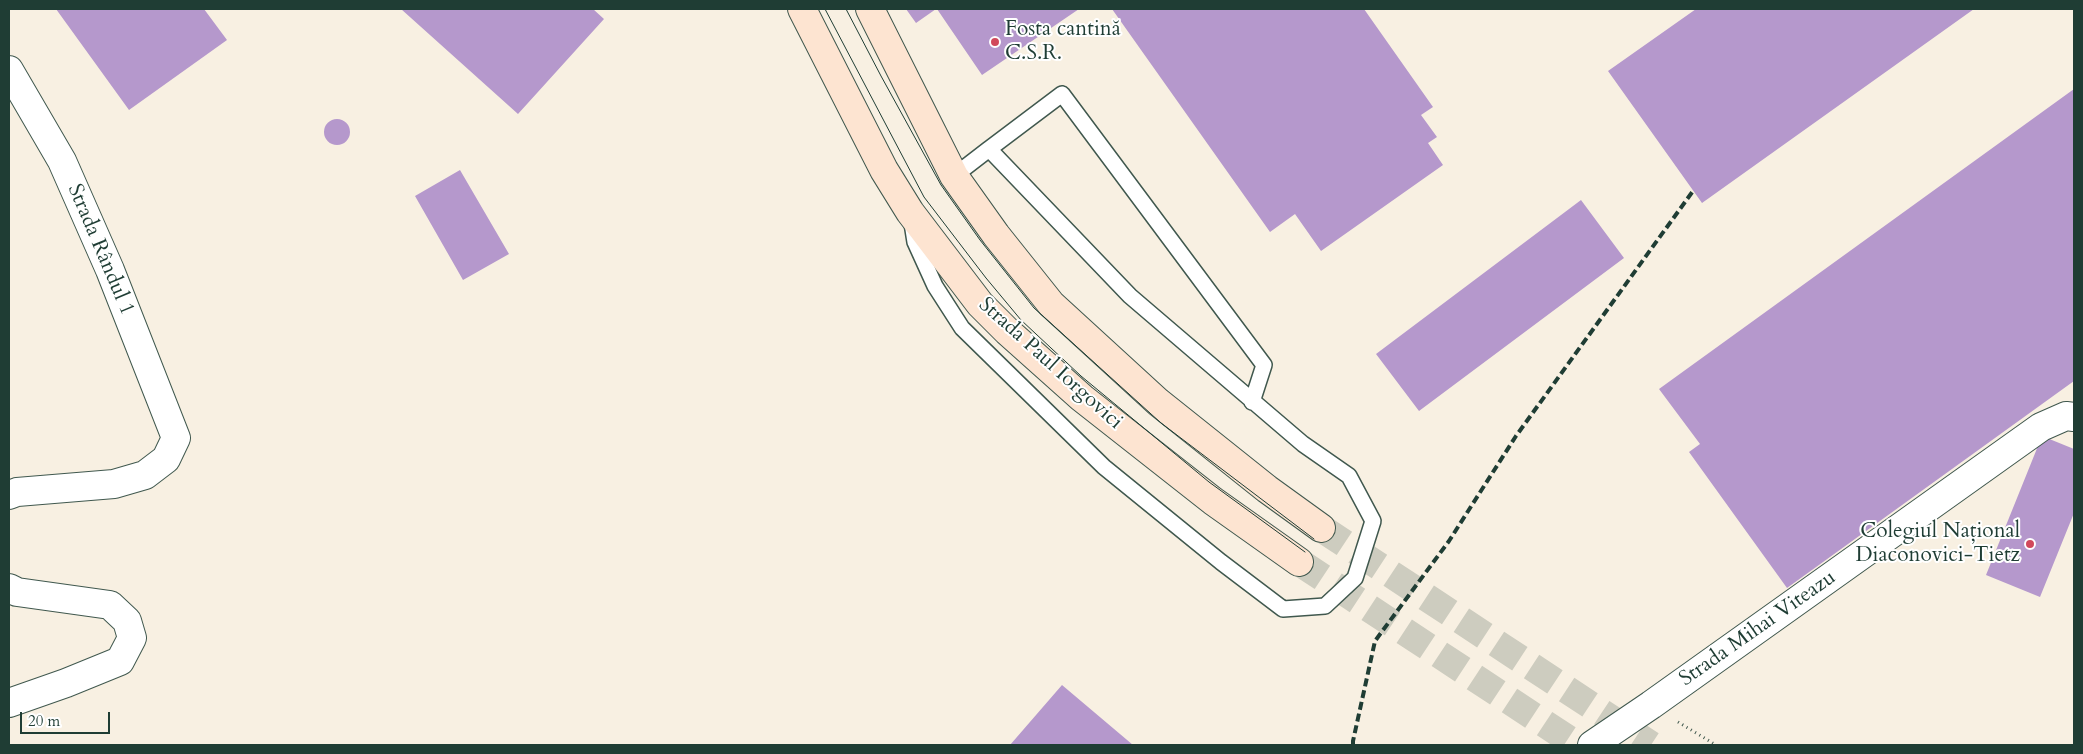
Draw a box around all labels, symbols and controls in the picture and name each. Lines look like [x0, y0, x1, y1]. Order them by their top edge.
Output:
place label: Fosta cantină C.S.R. [1005, 17, 1121, 67]
marker: Fosta cantină C.S.R. [989, 36, 1001, 48]
street label: Strada Rândul 1 [61, 181, 139, 319]
street label: Strada Paul Iorgovici [973, 293, 1127, 435]
place label: Colegiul Național Diaconovici-Tietz [1856, 519, 2020, 569]
marker: Colegiul Național Diaconovici-Tietz [2024, 538, 2036, 550]
street label: Strada Mihai Viteazu [1675, 566, 1841, 692]
scale bar [22, 702, 112, 734]
text: 20 m [28, 711, 60, 731]

